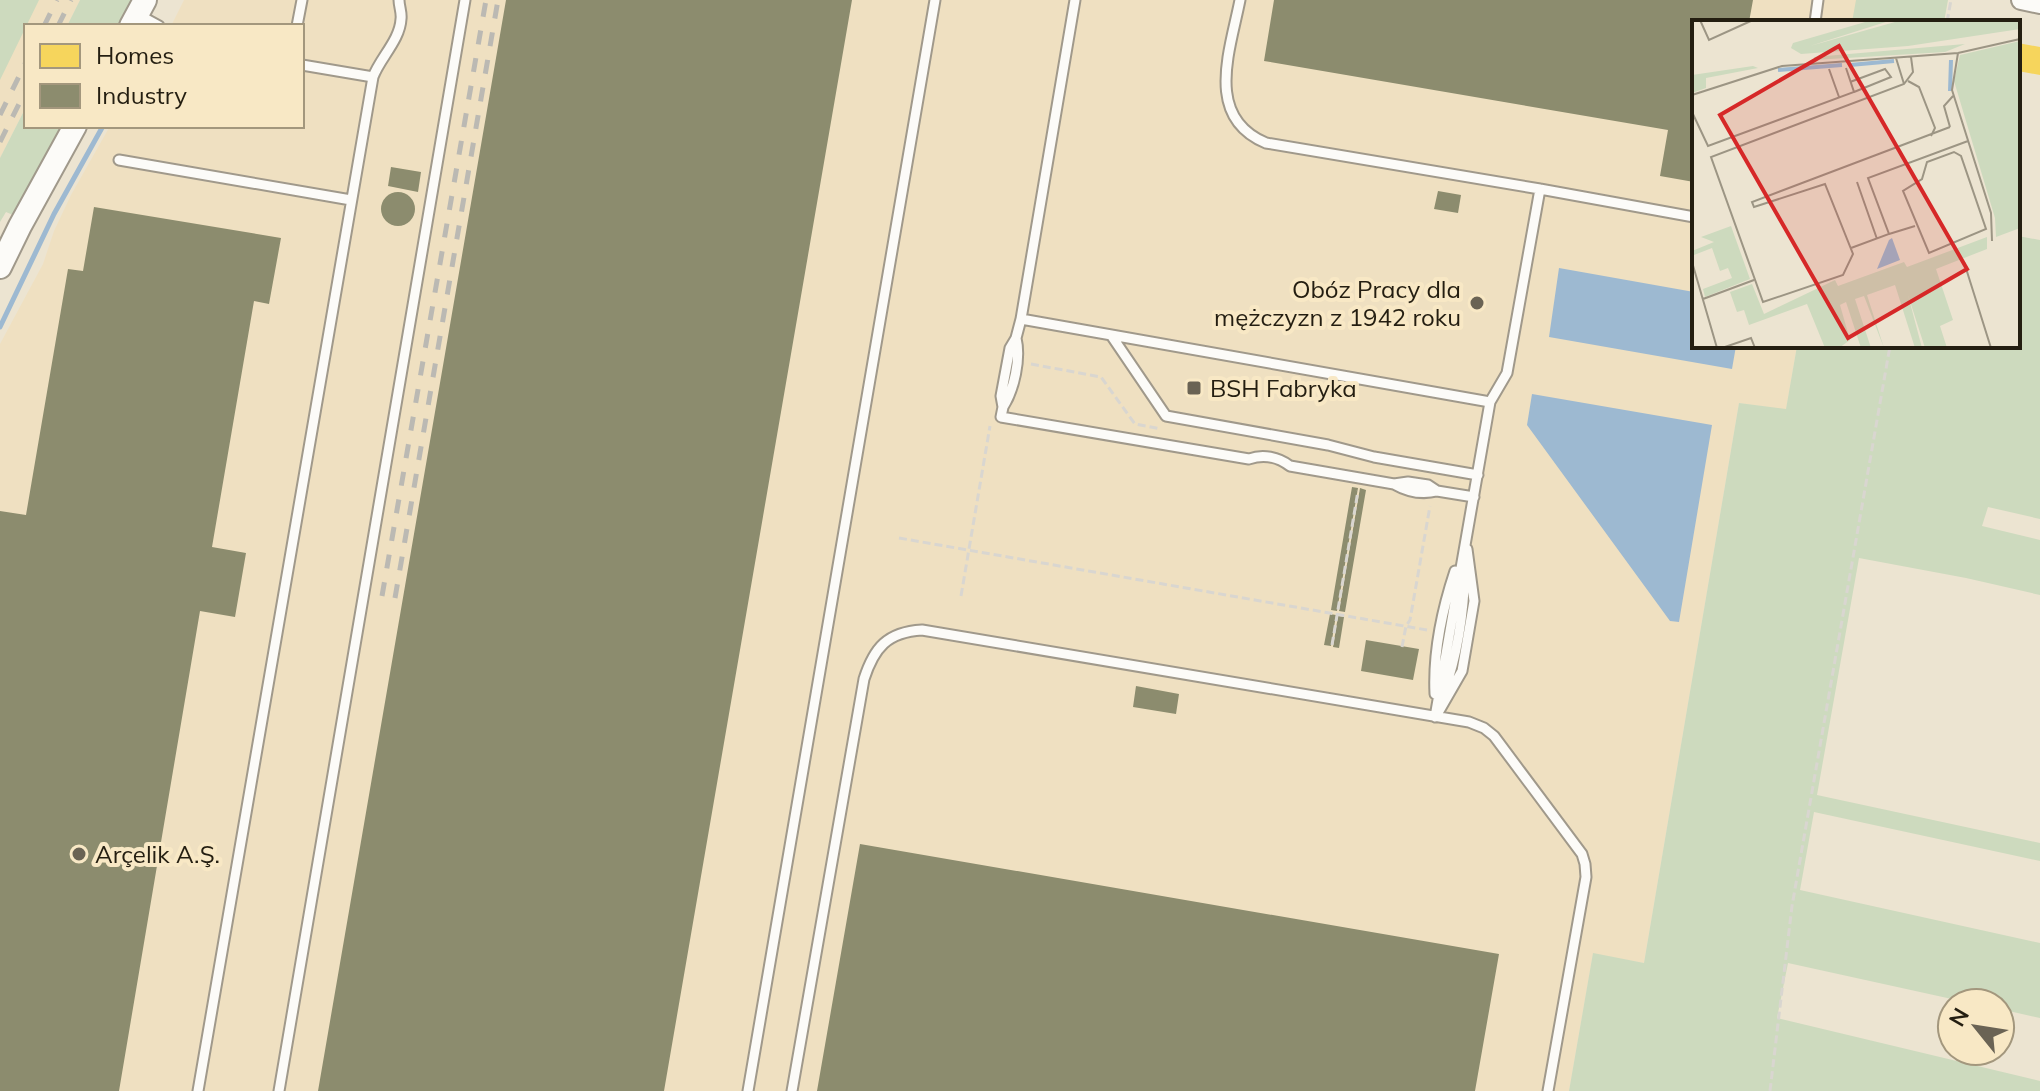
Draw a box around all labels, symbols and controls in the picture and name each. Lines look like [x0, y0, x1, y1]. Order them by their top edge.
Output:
inset map [1692, 20, 2020, 348]
legend [24, 24, 304, 128]
text: Homes [96, 40, 174, 70]
text: Industry [96, 80, 187, 110]
place label: Obóz Pracy dla mężczyzn z 1942 roku [1214, 274, 1461, 332]
marker: Obóz Pracy dla mężczyzn z 1942 roku [1468, 294, 1486, 312]
place label: BSH Fabryka [1210, 373, 1357, 403]
marker: BSH Fabryka [1185, 379, 1203, 397]
place label: Arçelik A.Ş. [95, 839, 220, 869]
marker: Arçelik A.Ş. [70, 845, 88, 863]
north arrow [1936, 987, 2016, 1067]
text: N [1942, 1003, 1975, 1031]

